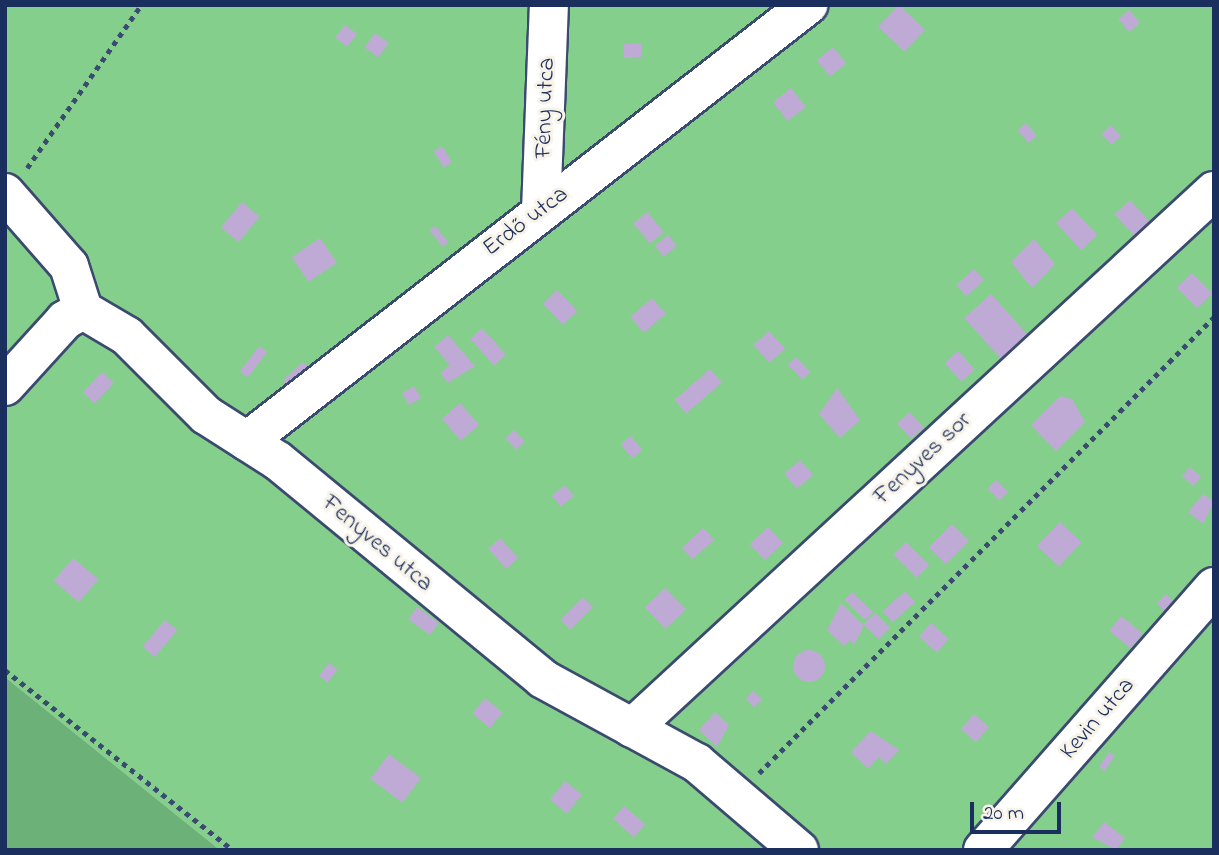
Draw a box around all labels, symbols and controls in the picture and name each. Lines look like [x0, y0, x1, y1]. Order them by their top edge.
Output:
street label: Fény utca [530, 57, 562, 159]
street label: Erdő utca [478, 181, 574, 263]
street label: Fenyves sor [868, 407, 978, 511]
street label: Fenyves utca [316, 489, 438, 599]
street label: Kevin utca [1055, 672, 1141, 766]
scale bar [974, 788, 1065, 832]
text: 20 m [983, 799, 1024, 829]

